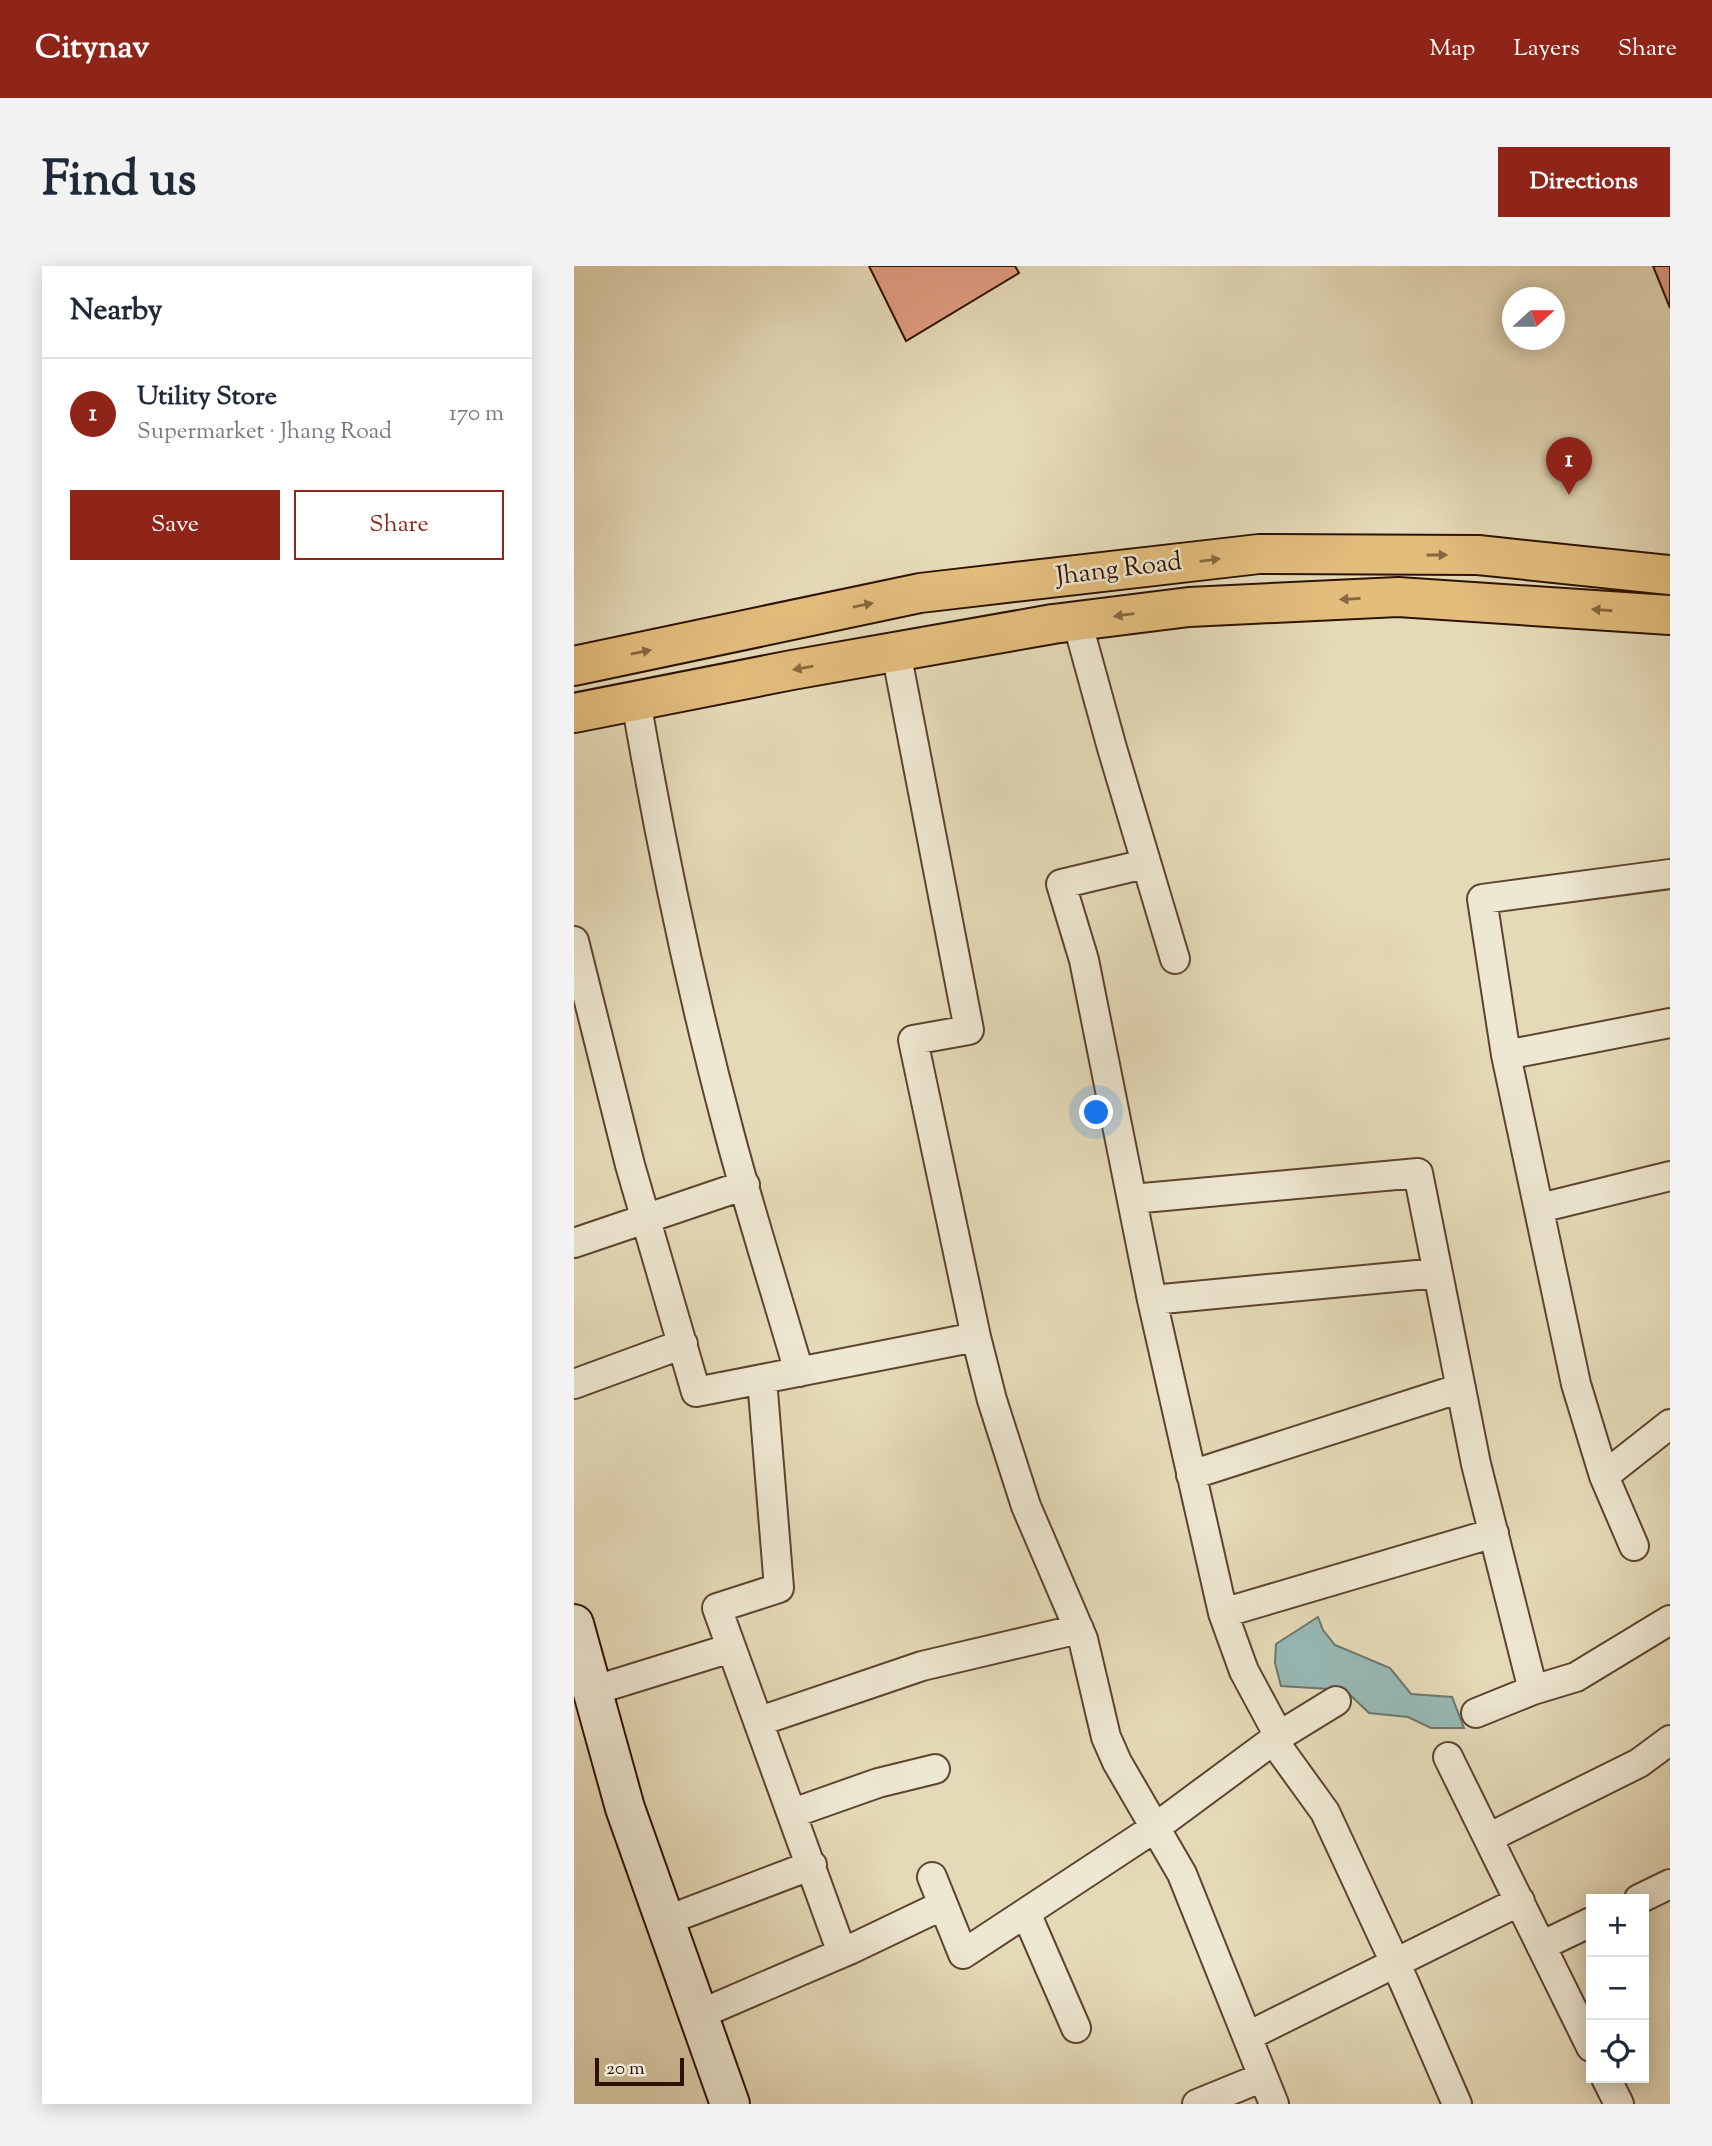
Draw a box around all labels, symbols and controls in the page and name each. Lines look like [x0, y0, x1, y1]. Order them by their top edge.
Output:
text: Citynav [35, 25, 150, 73]
text: Map [1429, 32, 1475, 66]
text: Layers [1513, 32, 1580, 66]
text: Share [1618, 32, 1677, 66]
text: Find us [42, 147, 196, 217]
button: Directions [1498, 147, 1670, 217]
north arrow [1502, 287, 1565, 350]
text: Nearby [70, 290, 162, 333]
text: Utility Store [137, 379, 277, 416]
text: 1 [89, 398, 97, 431]
text: 170 m [449, 398, 504, 431]
text: Supermarket · Jhang Road [137, 416, 392, 449]
pin: 1 [1546, 437, 1592, 495]
button: Save [70, 490, 280, 560]
button: Share [294, 490, 504, 560]
street label: Jhang Road [1052, 544, 1184, 596]
one-way arrow [1427, 549, 1449, 561]
one-way arrow [1199, 554, 1221, 565]
one-way arrow [1339, 594, 1361, 605]
one-way arrow [852, 600, 874, 611]
one-way arrow [1591, 604, 1613, 615]
one-way arrow [1113, 610, 1135, 621]
one-way arrow [630, 647, 652, 658]
one-way arrow [791, 663, 813, 674]
your location [1079, 1095, 1113, 1129]
map controls [1586, 1894, 1649, 2083]
button: + [1586, 1894, 1649, 1957]
button: − [1586, 1957, 1649, 2020]
button: locate [1586, 2020, 1649, 2083]
scale bar [595, 2055, 684, 2087]
text: 20 m [606, 2056, 645, 2083]

